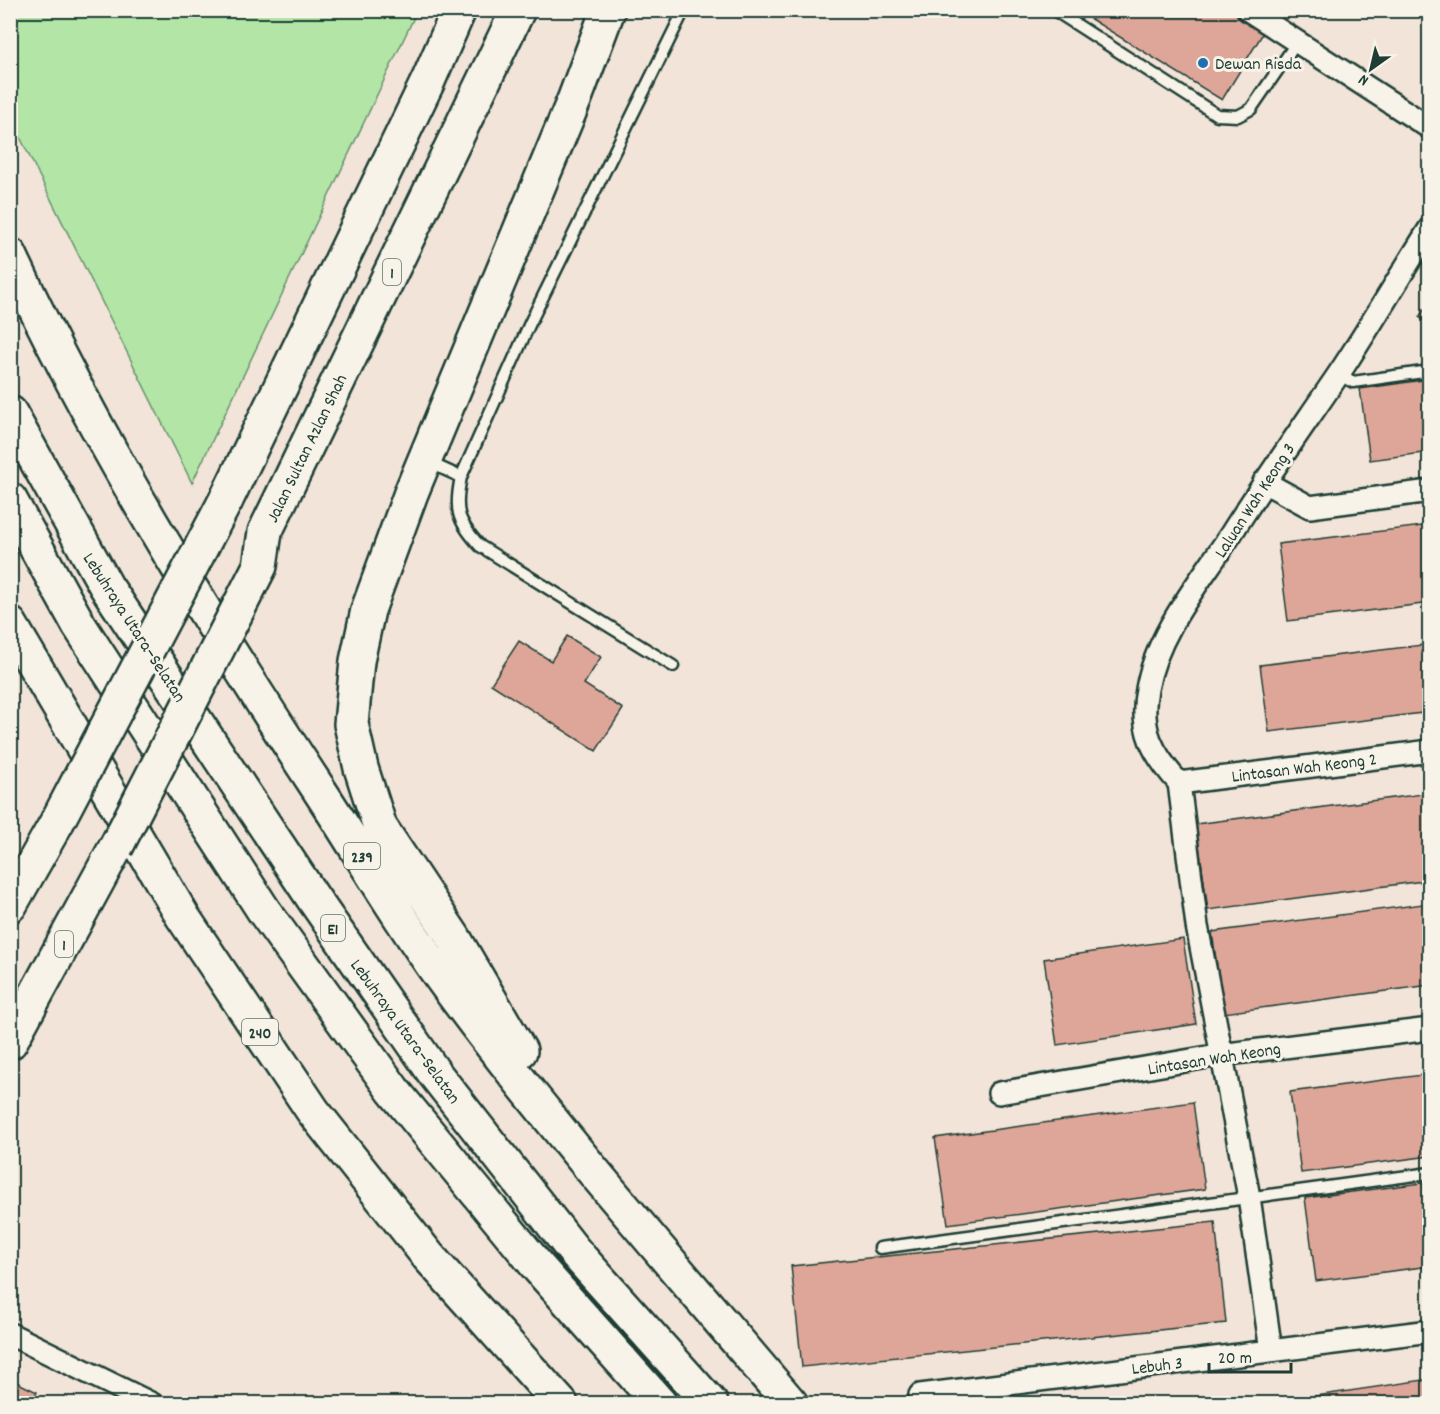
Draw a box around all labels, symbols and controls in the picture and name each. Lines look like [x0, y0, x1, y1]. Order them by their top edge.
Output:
north arrow [1341, 39, 1401, 99]
place label: Dewan Risda [1215, 53, 1302, 78]
marker: Dewan Risda [1196, 56, 1210, 70]
text: N [1354, 68, 1374, 91]
road number: 1 [383, 259, 401, 285]
street label: Jalan Sultan Azlan Shah [261, 371, 355, 528]
street label: Laluan Wah Keong 3 [1210, 439, 1303, 564]
street label: Lebuhraya Utara–Selatan [75, 549, 191, 708]
street label: Lintasan Wah Keong 2 [1230, 748, 1378, 791]
road number: 239 [344, 843, 380, 869]
road number: E1 [321, 915, 345, 941]
road number: 1 [55, 931, 73, 957]
street label: Lebuhraya Utara–Selatan [343, 955, 465, 1110]
road number: 240 [242, 1019, 278, 1045]
street label: Lintasan Wah Keong [1146, 1038, 1283, 1083]
scale bar [1209, 1336, 1292, 1374]
text: 20 m [1218, 1347, 1252, 1372]
street label: Lebuh 3 [1130, 1352, 1184, 1383]

